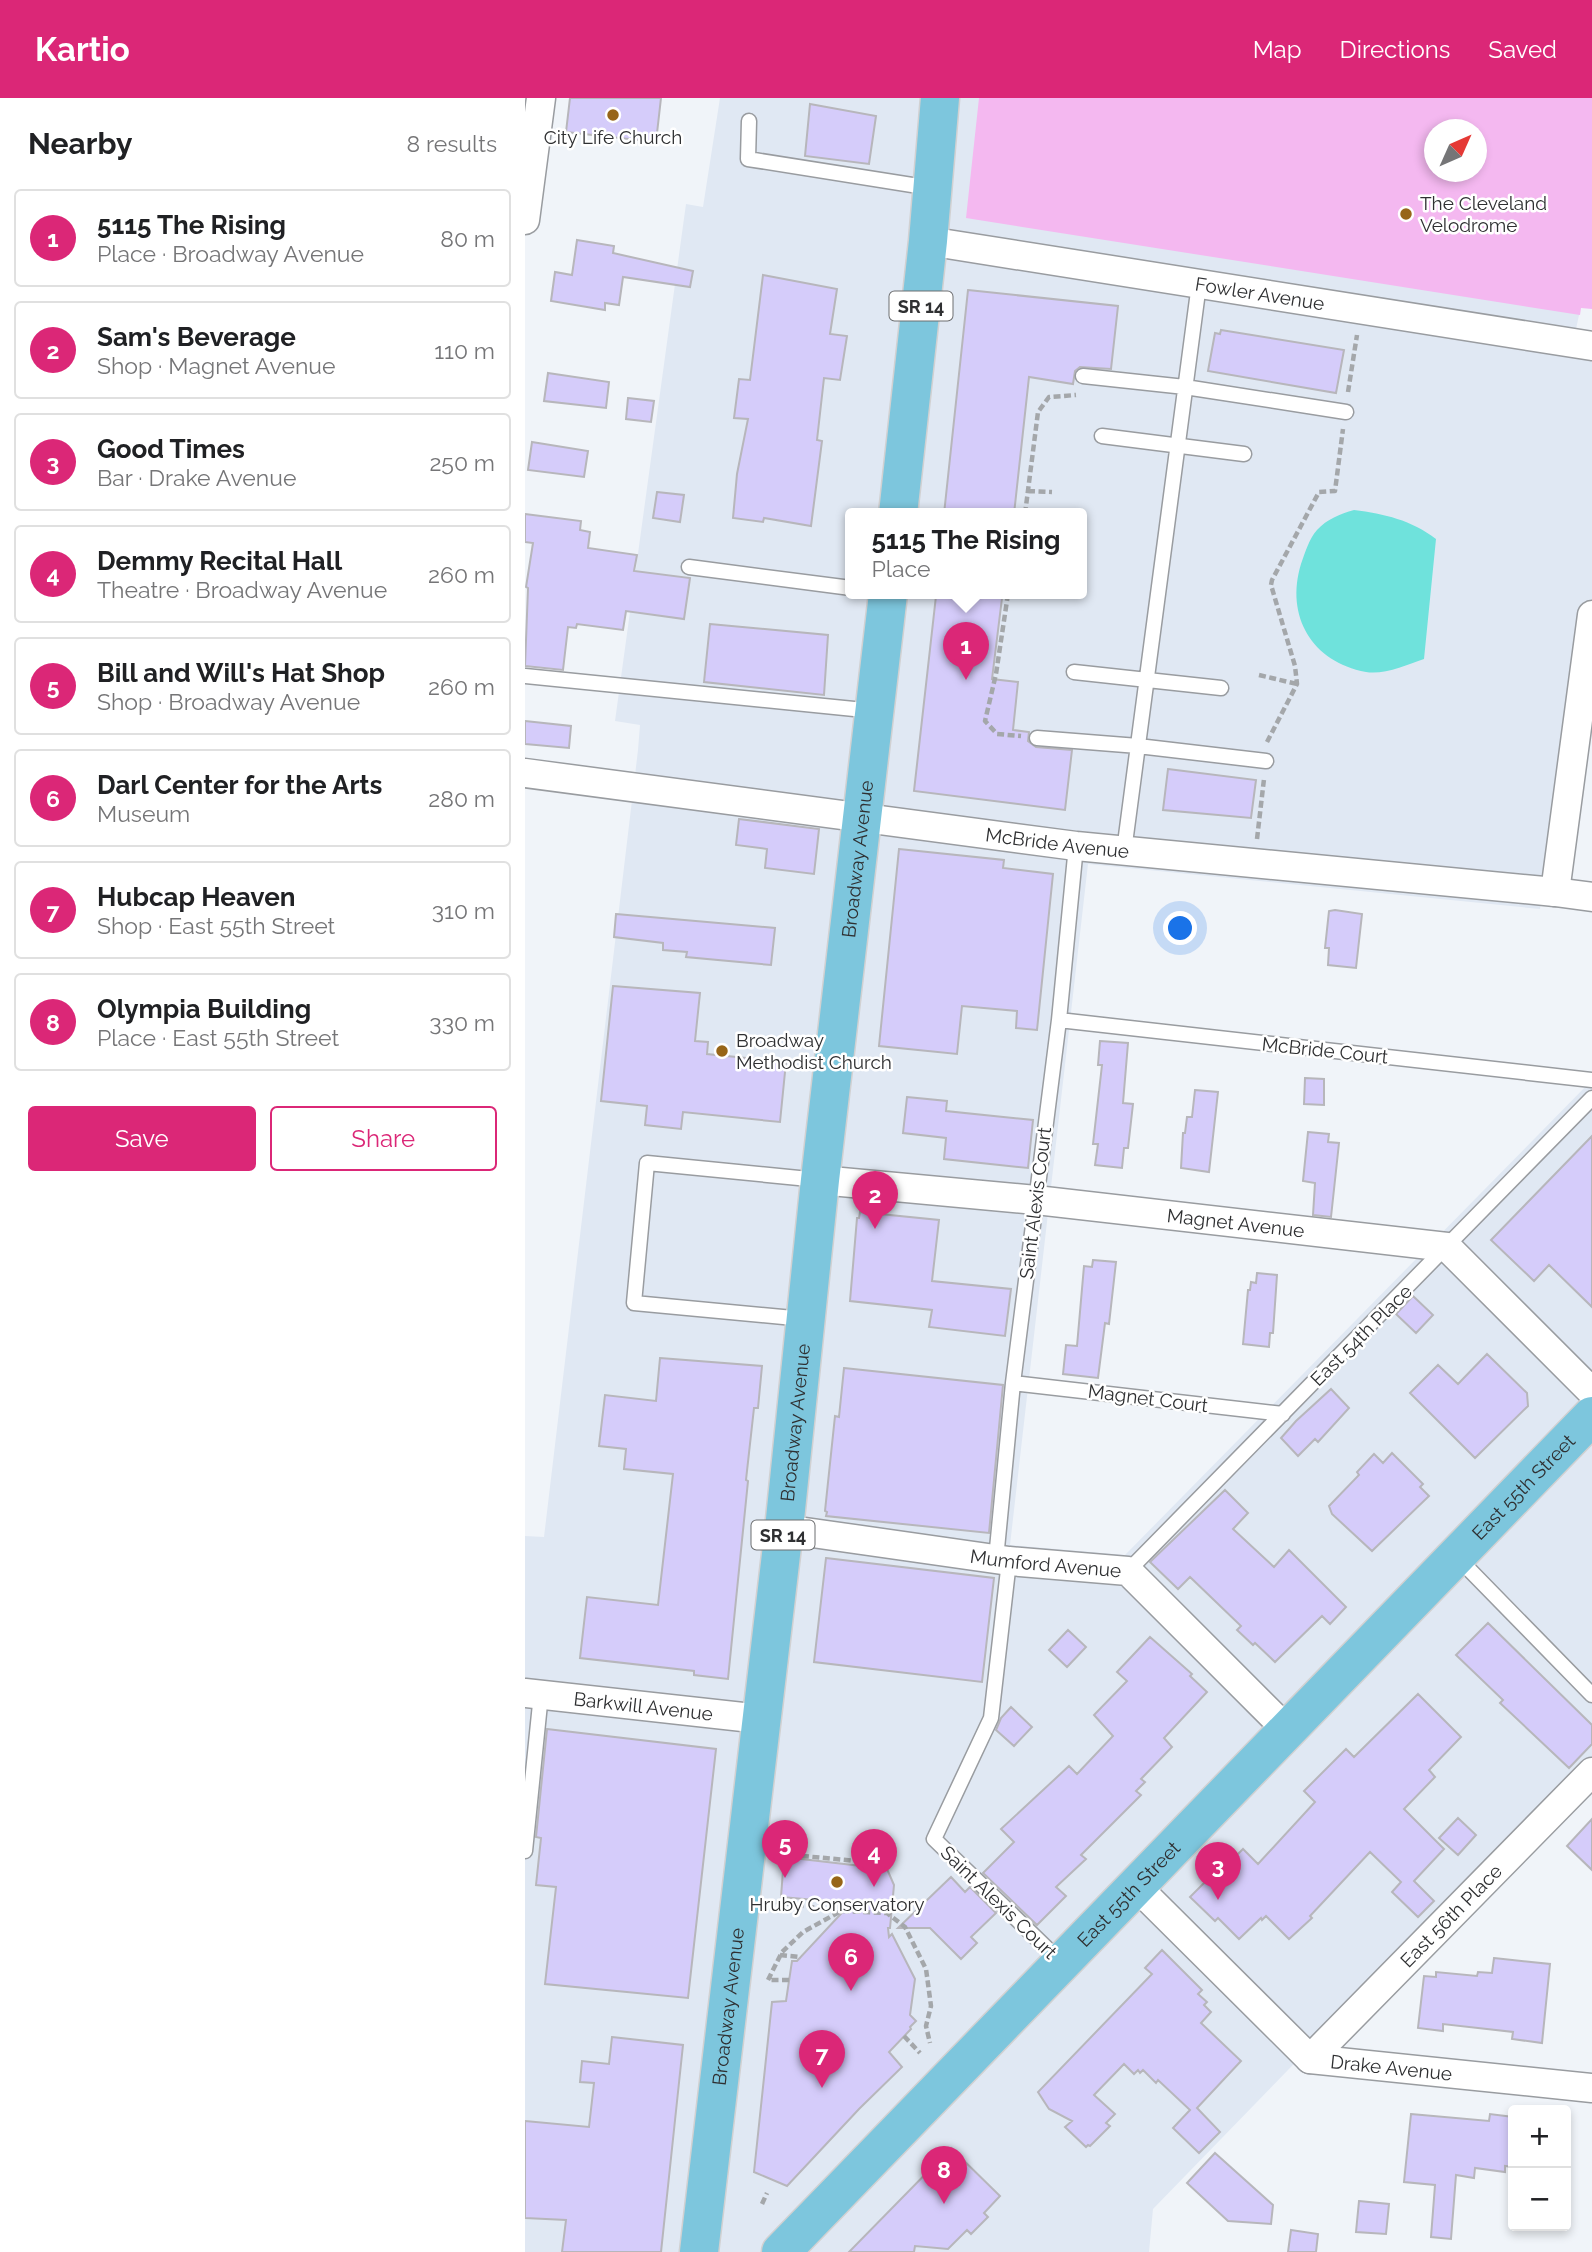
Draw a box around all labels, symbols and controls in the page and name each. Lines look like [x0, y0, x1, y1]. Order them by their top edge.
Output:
text: Kartio [35, 30, 130, 69]
text: Map [1253, 35, 1302, 64]
text: Directions [1340, 35, 1450, 64]
text: Saved [1488, 35, 1557, 64]
marker: City Life Church [605, 107, 621, 123]
north arrow [1424, 119, 1487, 182]
text: Nearby [28, 126, 132, 161]
place label: City Life Church [544, 126, 682, 148]
text: 8 results [406, 130, 497, 157]
place label: The Cleveland Velodrome [1420, 192, 1547, 236]
marker: The Cleveland Velodrome [1398, 206, 1414, 222]
text: 5115 The Rising [97, 210, 286, 240]
text: 1 [47, 225, 59, 252]
text: 80 m [440, 225, 495, 252]
text: Place · Broadway Avenue [97, 240, 364, 267]
street label: Fowler Avenue [1194, 272, 1326, 315]
road number: SR 14 [889, 292, 953, 321]
text: Sam's Beverage [97, 322, 296, 352]
text: 2 [47, 337, 59, 364]
text: 110 m [434, 337, 495, 364]
text: Shop · Magnet Avenue [97, 352, 336, 379]
text: Good Times [97, 434, 245, 464]
text: 3 [47, 449, 59, 476]
text: 250 m [429, 449, 495, 476]
text: Bar · Drake Avenue [97, 464, 296, 491]
popup [845, 508, 1087, 599]
text: 5115 The Rising [871, 525, 1061, 555]
text: Demmy Recital Hall [97, 546, 342, 576]
text: Place [871, 555, 931, 582]
text: 4 [46, 561, 60, 588]
text: 260 m [428, 561, 495, 588]
text: Theatre · Broadway Avenue [97, 576, 387, 603]
pin: 1 [943, 622, 989, 680]
text: Bill and Will's Hat Shop [97, 658, 385, 688]
text: 5 [47, 673, 59, 700]
text: 260 m [428, 673, 495, 700]
text: Shop · Broadway Avenue [97, 688, 360, 715]
text: Darl Center for the Arts [97, 770, 382, 800]
street label: Broadway Avenue [837, 779, 877, 939]
text: 6 [46, 785, 60, 812]
text: 280 m [428, 785, 495, 812]
text: Museum [97, 800, 190, 827]
street label: McBride Avenue [984, 823, 1130, 862]
text: Hubcap Heaven [97, 882, 295, 912]
text: 7 [47, 897, 59, 924]
text: 310 m [432, 897, 495, 924]
your location [1163, 911, 1197, 945]
text: Shop · East 55th Street [97, 912, 335, 939]
text: Olympia Building [97, 994, 311, 1024]
text: 8 [46, 1009, 60, 1036]
text: 330 m [429, 1009, 495, 1036]
text: Place · East 55th Street [97, 1024, 339, 1051]
place label: Broadway Methodist Church [736, 1029, 892, 1073]
street label: McBride Court [1261, 1032, 1390, 1068]
marker: Broadway Methodist Church [714, 1043, 730, 1059]
button: Save [28, 1106, 256, 1171]
button: Share [270, 1106, 497, 1171]
street label: Saint Alexis Court [1015, 1125, 1055, 1280]
pin: 2 [852, 1171, 898, 1229]
street label: Magnet Avenue [1166, 1204, 1306, 1242]
street label: East 54th Place [1306, 1280, 1416, 1390]
street label: Broadway Avenue [776, 1343, 814, 1503]
street label: Magnet Court [1087, 1380, 1210, 1416]
street label: East 55th Street [1467, 1429, 1580, 1544]
road number: SR 14 [751, 1520, 815, 1550]
street label: Mumford Avenue [969, 1545, 1122, 1581]
street label: Barkwill Avenue [572, 1687, 714, 1725]
pin: 5 [762, 1820, 808, 1878]
pin: 4 [851, 1829, 897, 1887]
street label: East 55th Street [1072, 1836, 1185, 1951]
street label: Saint Alexis Court [936, 1841, 1062, 1963]
pin: 3 [1195, 1842, 1241, 1900]
street label: East 56th Place [1396, 1860, 1506, 1972]
marker: Hruby Conservatory [829, 1874, 845, 1890]
place label: Hruby Conservatory [749, 1893, 925, 1915]
street label: Broadway Avenue [708, 1927, 748, 2087]
pin: 6 [828, 1933, 874, 1991]
pin: 7 [799, 2030, 845, 2088]
street label: Drake Avenue [1329, 2050, 1453, 2085]
map controls [1508, 2105, 1571, 2231]
button: + [1508, 2105, 1571, 2168]
pin: 8 [921, 2146, 967, 2204]
button: − [1508, 2168, 1571, 2231]

